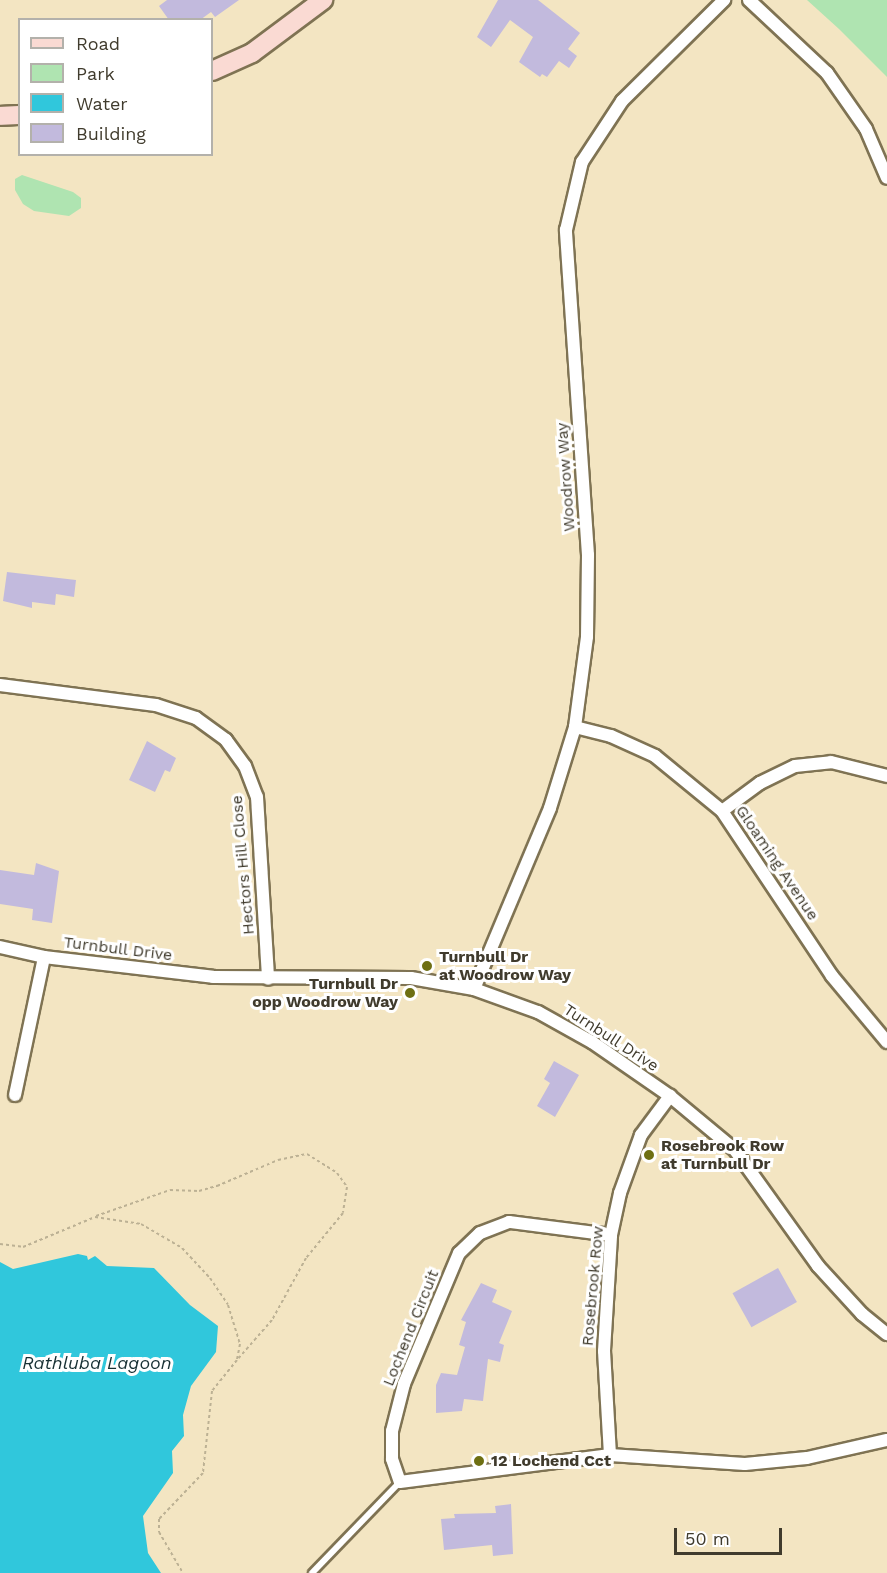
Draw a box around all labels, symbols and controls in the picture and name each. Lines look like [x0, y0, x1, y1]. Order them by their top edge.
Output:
legend [18, 18, 213, 156]
text: Road [76, 33, 120, 54]
text: Park [76, 63, 115, 84]
text: Water [76, 93, 128, 114]
text: Building [76, 123, 146, 144]
street label: Woodrow Way [553, 421, 579, 533]
street label: Hectors Hill Close [227, 794, 259, 936]
street label: Gloaming Avenue [731, 802, 823, 924]
street label: Turnbull Drive [62, 933, 174, 965]
place label: Turnbull Dr at Woodrow Way [439, 947, 572, 985]
marker: Turnbull Dr at Woodrow Way [420, 959, 434, 973]
place label: Turnbull Dr opp Woodrow Way [251, 974, 398, 1012]
marker: Turnbull Dr opp Woodrow Way [403, 986, 417, 1000]
street label: Turnbull Drive [560, 1000, 662, 1076]
place label: Rosebrook Row at Turnbull Dr [661, 1136, 784, 1174]
marker: Rosebrook Row at Turnbull Dr [642, 1148, 656, 1162]
street label: Rosebrook Row [578, 1225, 608, 1347]
street label: Lochend Circuit [379, 1267, 443, 1389]
water label: Rathluba Lagoon [22, 1352, 172, 1374]
place label: 12 Lochend Cct [491, 1451, 611, 1471]
marker: 12 Lochend Cct [472, 1454, 486, 1468]
scale bar [677, 1516, 785, 1554]
text: 50 m [685, 1528, 730, 1549]

